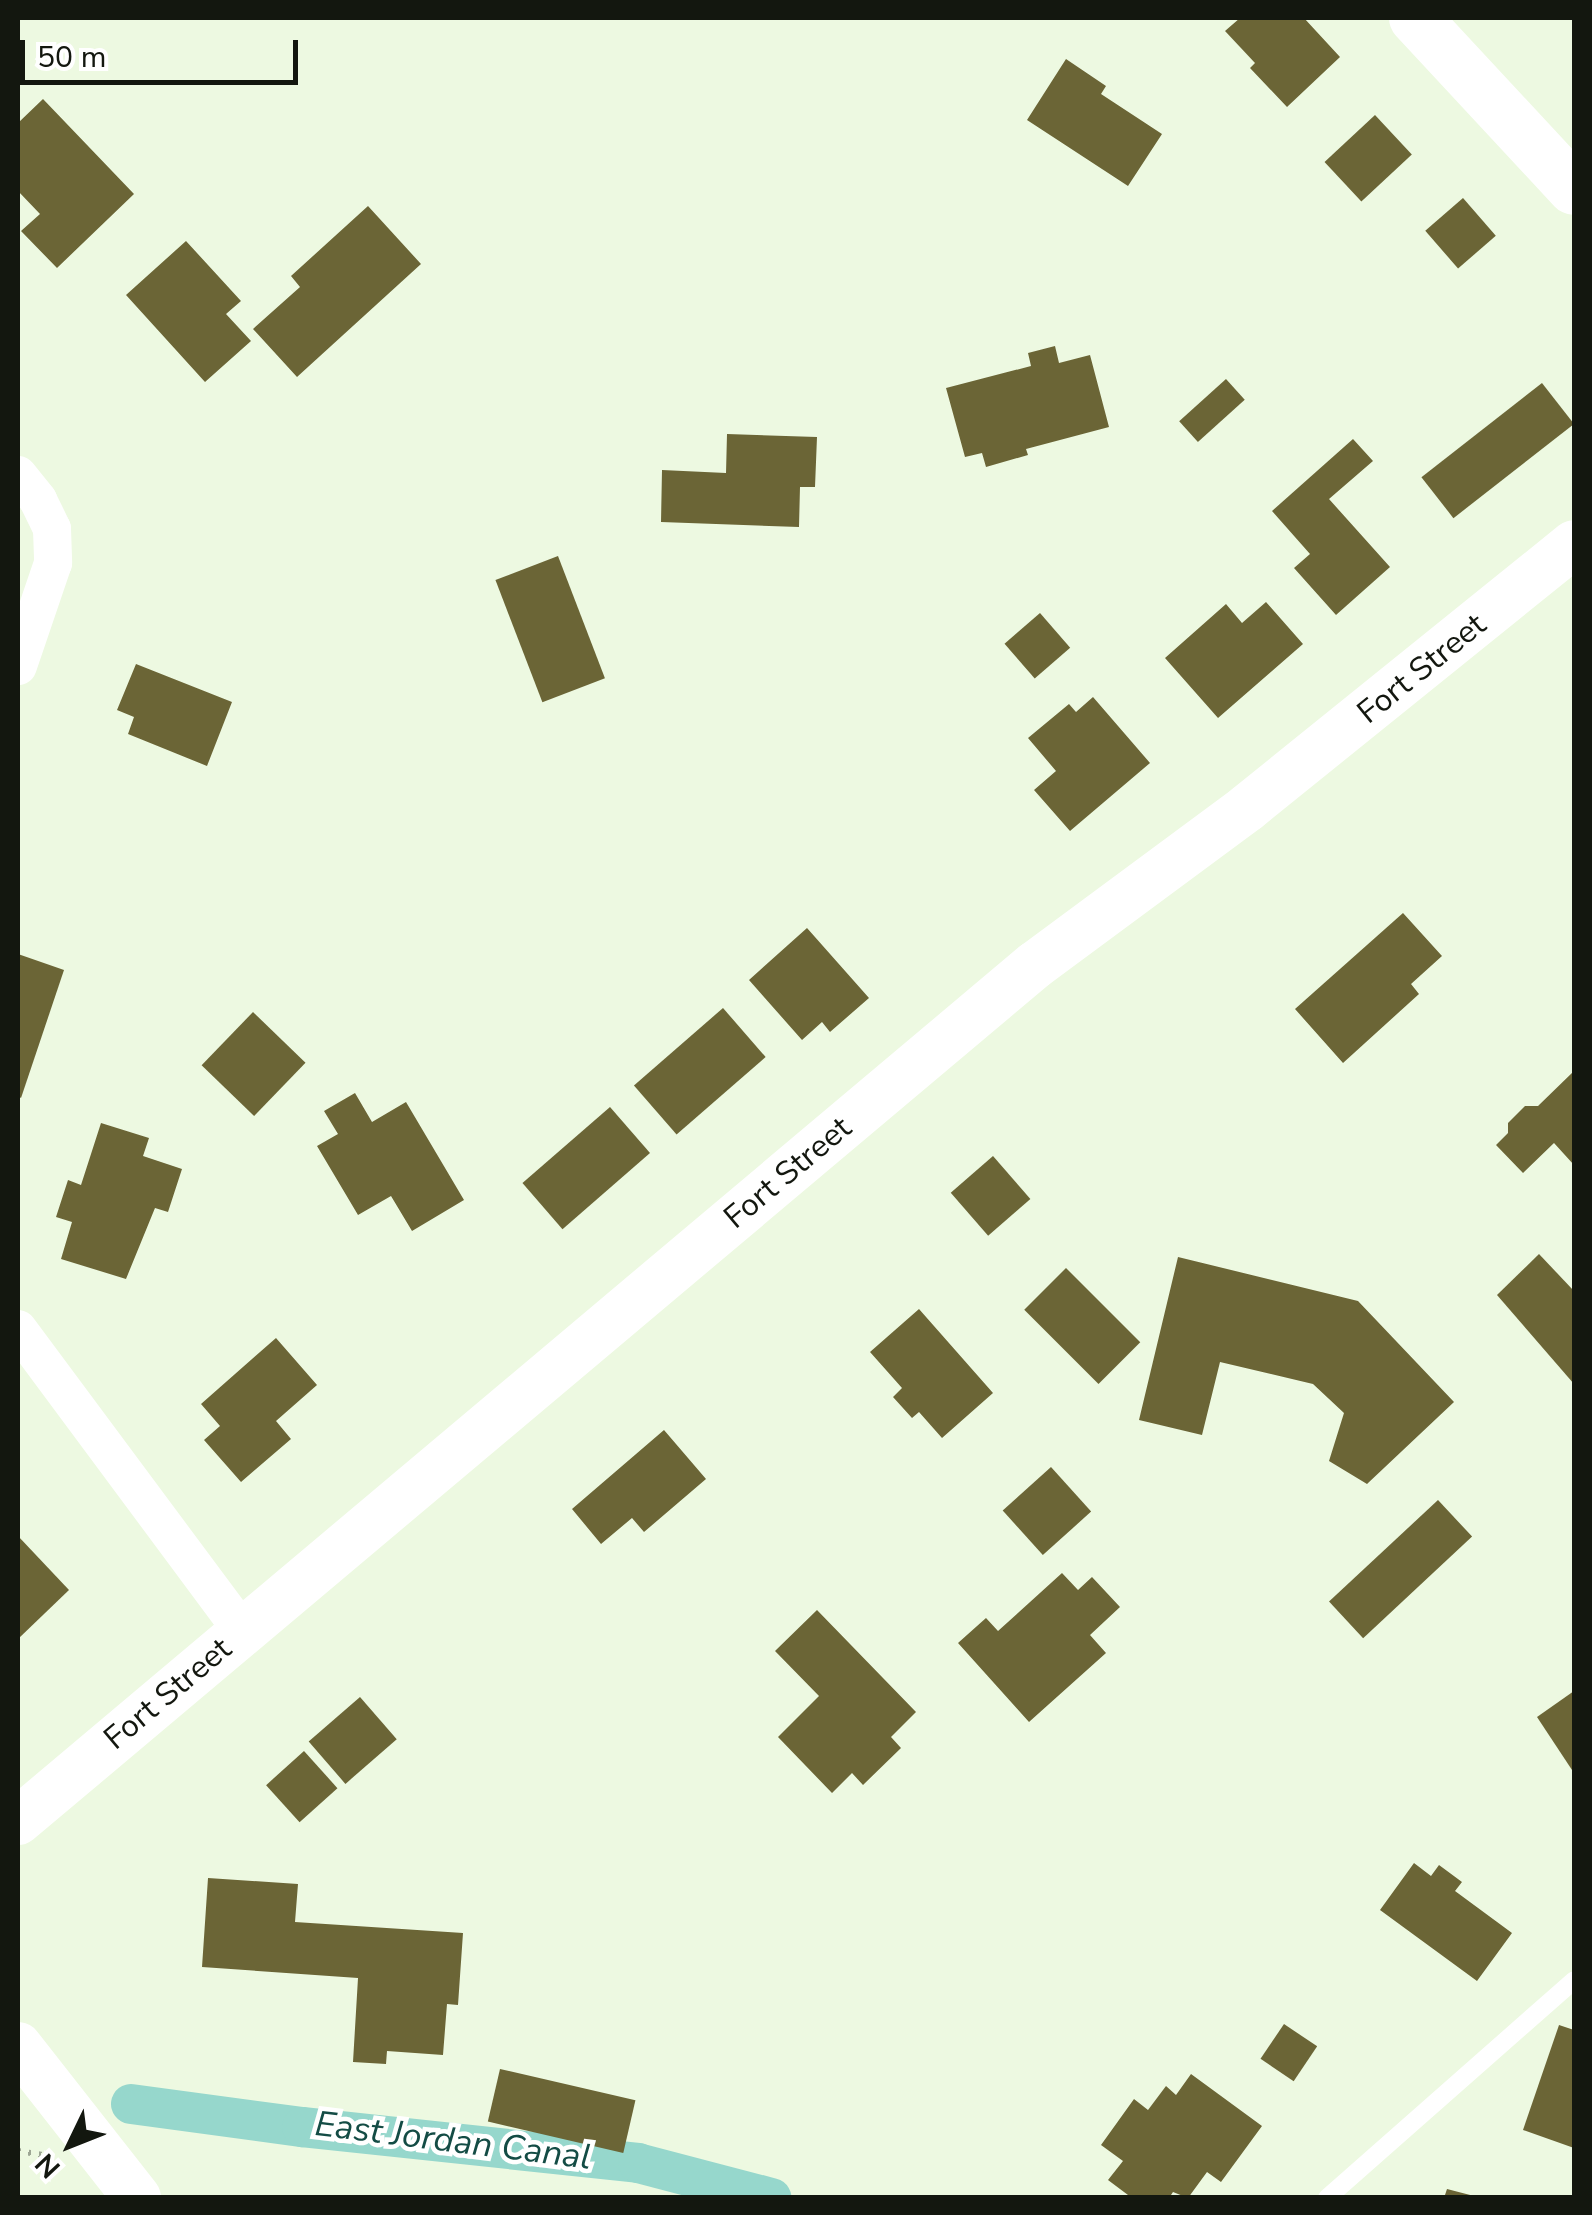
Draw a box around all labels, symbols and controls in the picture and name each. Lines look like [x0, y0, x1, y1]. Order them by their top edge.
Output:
scale bar [25, 20, 302, 82]
text: 50 m [37, 37, 106, 78]
street label: Fort Street [1350, 606, 1494, 732]
street label: Fort Street [717, 1109, 859, 1237]
street label: Fort Street [97, 1630, 239, 1758]
north arrow [20, 2095, 120, 2195]
water label: East Jordan Canal [313, 2103, 593, 2179]
text: N [27, 2145, 69, 2186]

